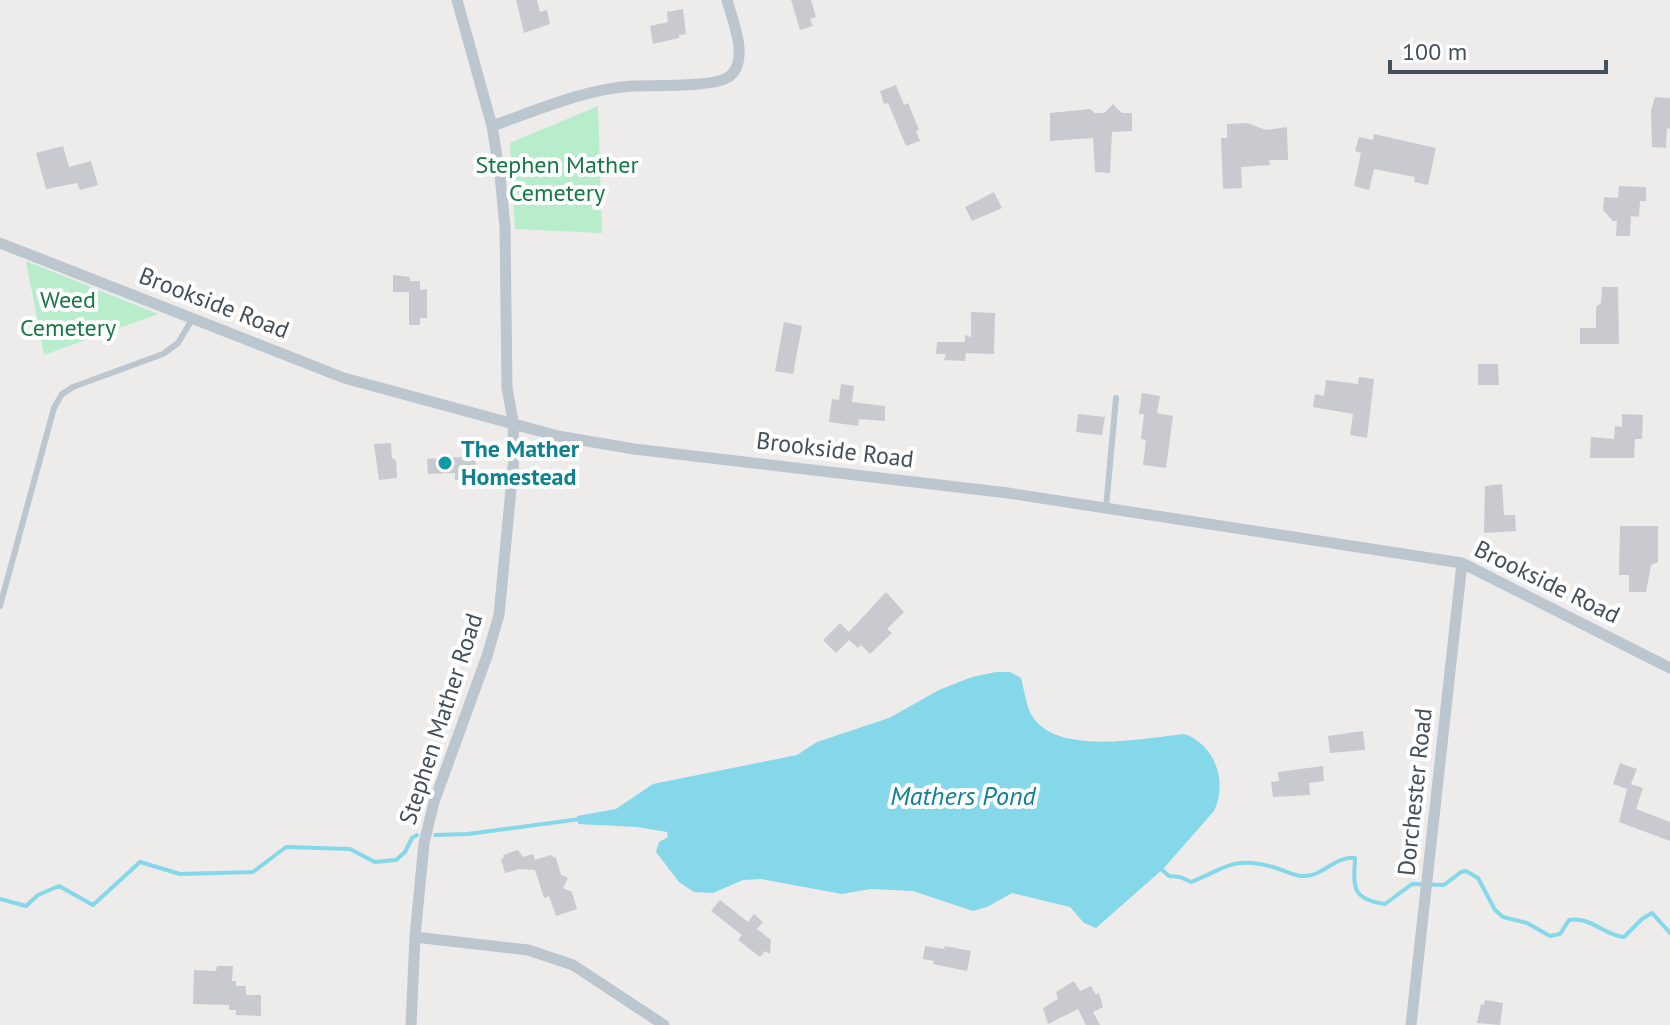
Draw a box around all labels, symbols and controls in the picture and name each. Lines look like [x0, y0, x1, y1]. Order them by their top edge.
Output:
scale bar [1390, 24, 1606, 74]
text: 100 m [1402, 36, 1467, 67]
park label: Stephen Mather Cemetery [475, 149, 639, 208]
street label: Brookside Road [135, 260, 294, 345]
park label: Weed Cemetery [20, 284, 116, 343]
street label: Brookside Road [755, 424, 915, 475]
place label: The Mather Homestead [461, 433, 580, 492]
marker: The Mather Homestead [436, 454, 454, 472]
street label: Brookside Road [1469, 533, 1625, 630]
street label: Stephen Mather Road [392, 609, 489, 828]
street label: Dorchester Road [1390, 707, 1439, 877]
water label: Mathers Pond [890, 779, 1037, 812]

